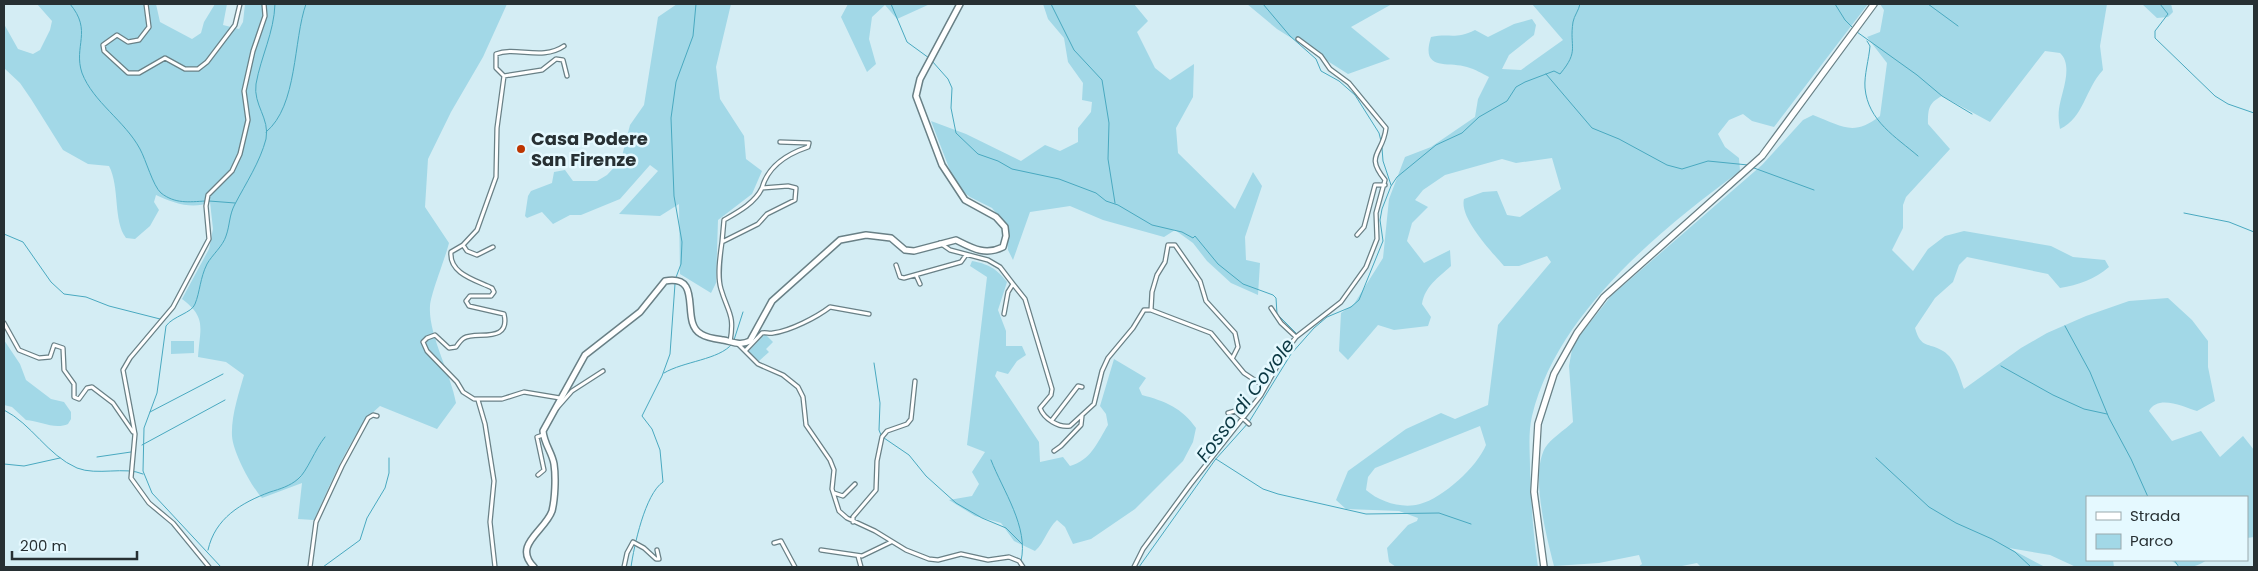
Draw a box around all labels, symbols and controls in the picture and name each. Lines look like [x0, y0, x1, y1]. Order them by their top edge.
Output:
place label: Casa Podere San Firenze [531, 126, 648, 172]
marker: Casa Podere San Firenze [515, 143, 527, 155]
water label: Fosso di Covole [1190, 333, 1301, 468]
legend [2086, 496, 2248, 561]
text: Strada [2130, 505, 2180, 526]
scale bar [12, 528, 138, 560]
text: Parco [2130, 530, 2173, 551]
text: 200 m [20, 535, 67, 556]

